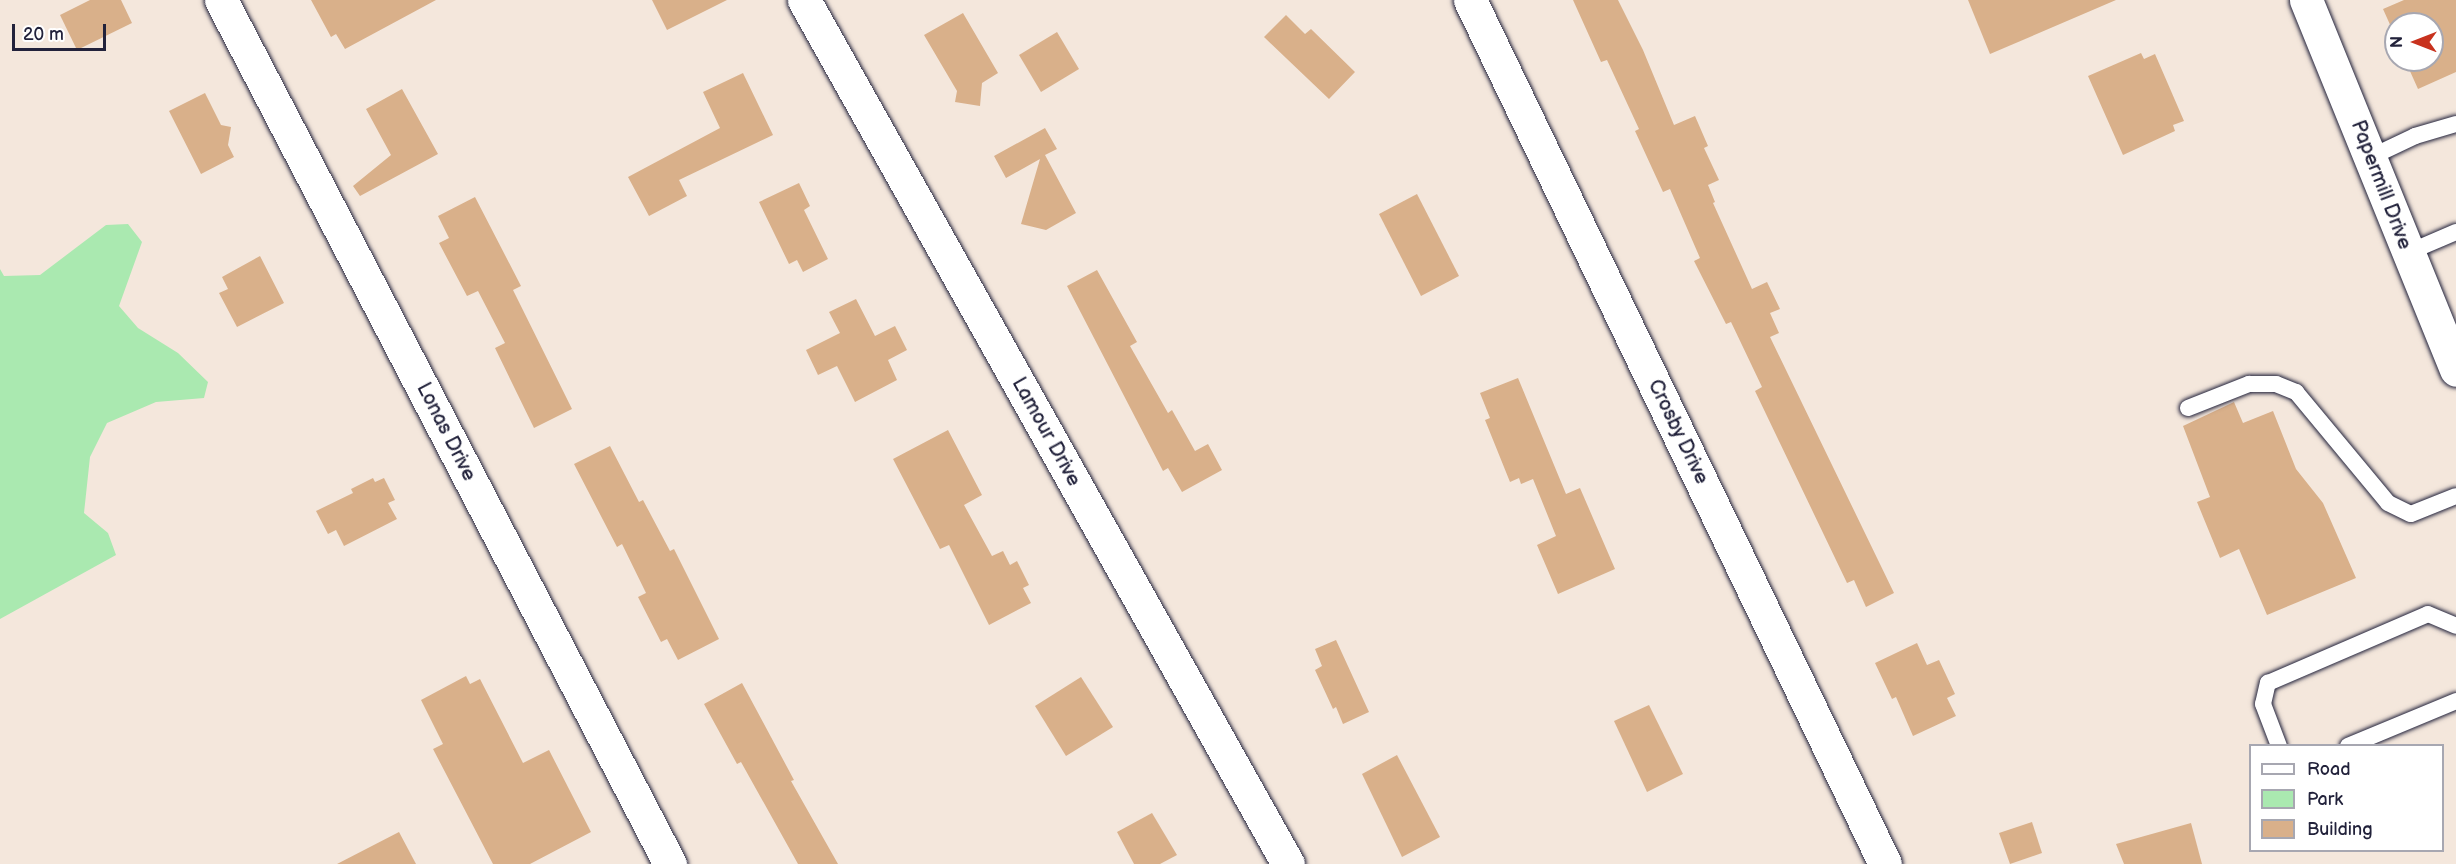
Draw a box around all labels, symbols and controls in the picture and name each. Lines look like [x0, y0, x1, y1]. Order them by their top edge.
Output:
scale bar [15, 12, 110, 50]
north arrow [2384, 12, 2444, 72]
text: 20 m [23, 24, 64, 45]
text: N [2388, 36, 2407, 48]
street label: Papermill Drive [2345, 117, 2417, 253]
street label: Lamour Drive [1006, 373, 1086, 491]
street label: Crosby Drive [1642, 375, 1714, 489]
street label: Lonas Drive [411, 379, 481, 485]
legend [2249, 744, 2444, 852]
text: Road [2307, 759, 2351, 780]
text: Park [2307, 789, 2343, 810]
text: Building [2307, 819, 2373, 840]

